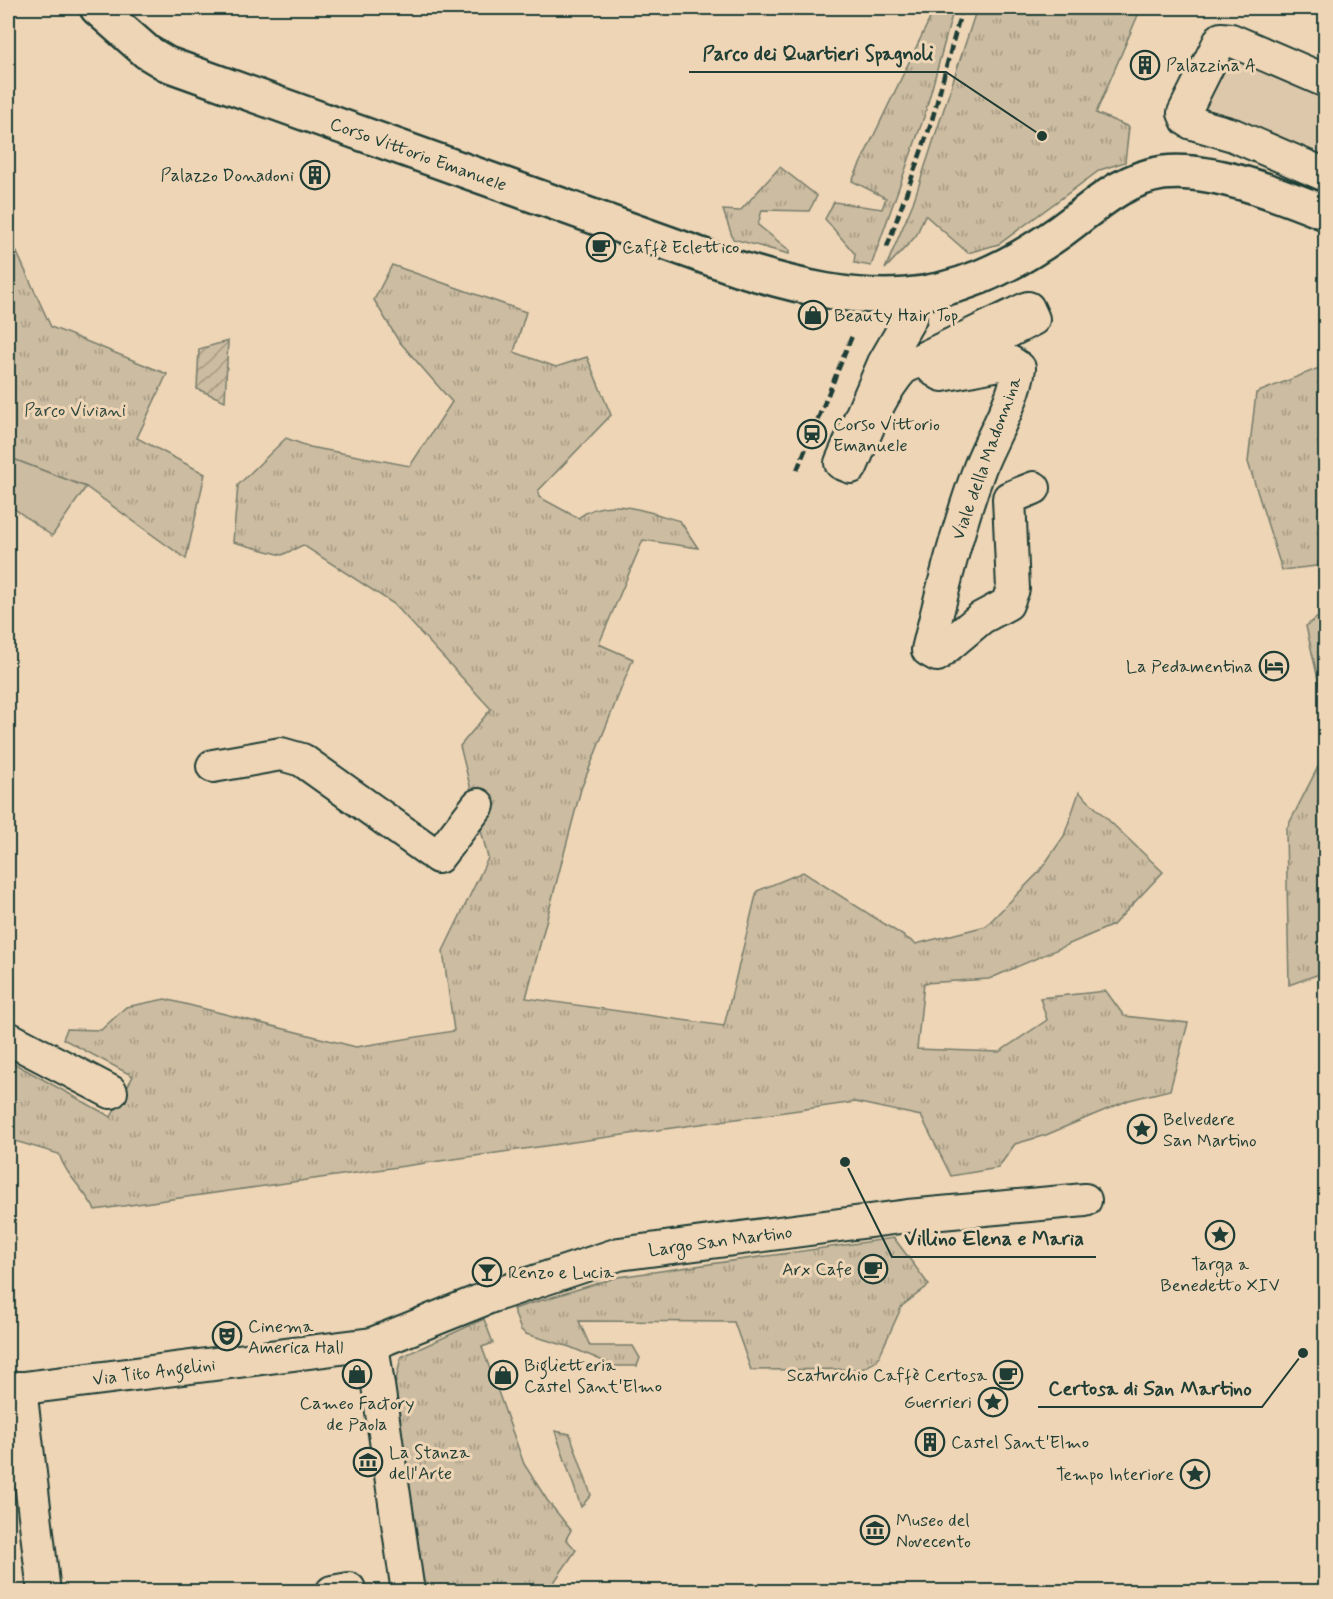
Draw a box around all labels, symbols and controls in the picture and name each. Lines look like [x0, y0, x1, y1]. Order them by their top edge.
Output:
callout: Parco dei Quartieri Spagnoli [689, 34, 946, 72]
text: Parco dei Quartieri Spagnoli [703, 41, 934, 68]
building icon: Palazzina A [1129, 49, 1161, 81]
place label: Palazzina A [1166, 54, 1256, 78]
street label: Corso Vittorio Emanuele [326, 112, 510, 198]
building icon: Palazzo Donadoni [299, 159, 331, 191]
place label: Palazzo Donadoni [161, 164, 294, 188]
cafe icon: Caffè Eclettico [585, 231, 617, 263]
place label: Caffè Eclettico [622, 236, 739, 260]
shop icon: Beauty Hair Top [797, 299, 829, 331]
place label: Beauty Hair Top [834, 304, 958, 328]
street label: Viale della Madonnina [946, 373, 1028, 543]
park label: Parco Viviani [24, 399, 126, 423]
place label: Corso Vittorio Emanuele [833, 413, 940, 458]
station icon: Corso Vittorio Emanuele [796, 418, 828, 450]
hotel icon: La Pedamentina [1258, 650, 1290, 682]
place label: La Pedamentina [1126, 655, 1253, 679]
place label: Belvedere San Martino [1163, 1108, 1257, 1153]
place icon: Belvedere San Martino [1126, 1113, 1158, 1145]
callout: Villino Elena e Maria [892, 1219, 1096, 1257]
place icon: Targa a Benedetto XIV [1204, 1219, 1236, 1251]
street label: Largo San Martino [647, 1220, 794, 1263]
text: Villino Elena e Maria [904, 1226, 1084, 1253]
cafe icon: Arx Cafe [857, 1253, 889, 1285]
place label: Targa a Benedetto XIV [1160, 1253, 1280, 1298]
bar icon: Renzo e Lucia [471, 1256, 503, 1288]
place label: Arx Cafe [782, 1258, 852, 1282]
place label: Renzo e Lucia [508, 1261, 614, 1285]
place label: Cinema America Hall [248, 1315, 343, 1360]
theatre icon: Cinema America Hall [211, 1320, 243, 1352]
street label: Via Tito Angelini [91, 1353, 217, 1392]
place label: Biglietteria Castel Sant'Elmo [524, 1354, 662, 1399]
shop icon: Cameo Factory de Paola [341, 1358, 373, 1390]
shop icon: Biglietteria Castel Sant'Elmo [487, 1359, 519, 1391]
cafe icon: Scaturchio Caffè Certosa [992, 1359, 1024, 1391]
place label: Scaturchio Caffè Certosa [787, 1364, 987, 1388]
callout: Certosa di San Martino [1038, 1369, 1262, 1407]
text: Certosa di San Martino [1048, 1376, 1252, 1403]
place icon: Guerrieri [977, 1386, 1009, 1418]
place label: Guerrieri [904, 1391, 972, 1415]
place label: Cameo Factory de Paola [299, 1392, 415, 1437]
building icon: Castel Sant'Elmo [914, 1426, 946, 1458]
place label: Castel Sant'Elmo [951, 1431, 1089, 1455]
place label: La Stanza dell'Arte [389, 1441, 470, 1486]
museum icon: La Stanza dell'Arte [352, 1446, 384, 1478]
place icon: Tempo Interiore [1179, 1458, 1211, 1490]
place label: Tempo Interiore [1056, 1463, 1174, 1487]
place label: Museo del Novecento [896, 1509, 971, 1554]
museum icon: Museo del Novecento [859, 1514, 891, 1546]

